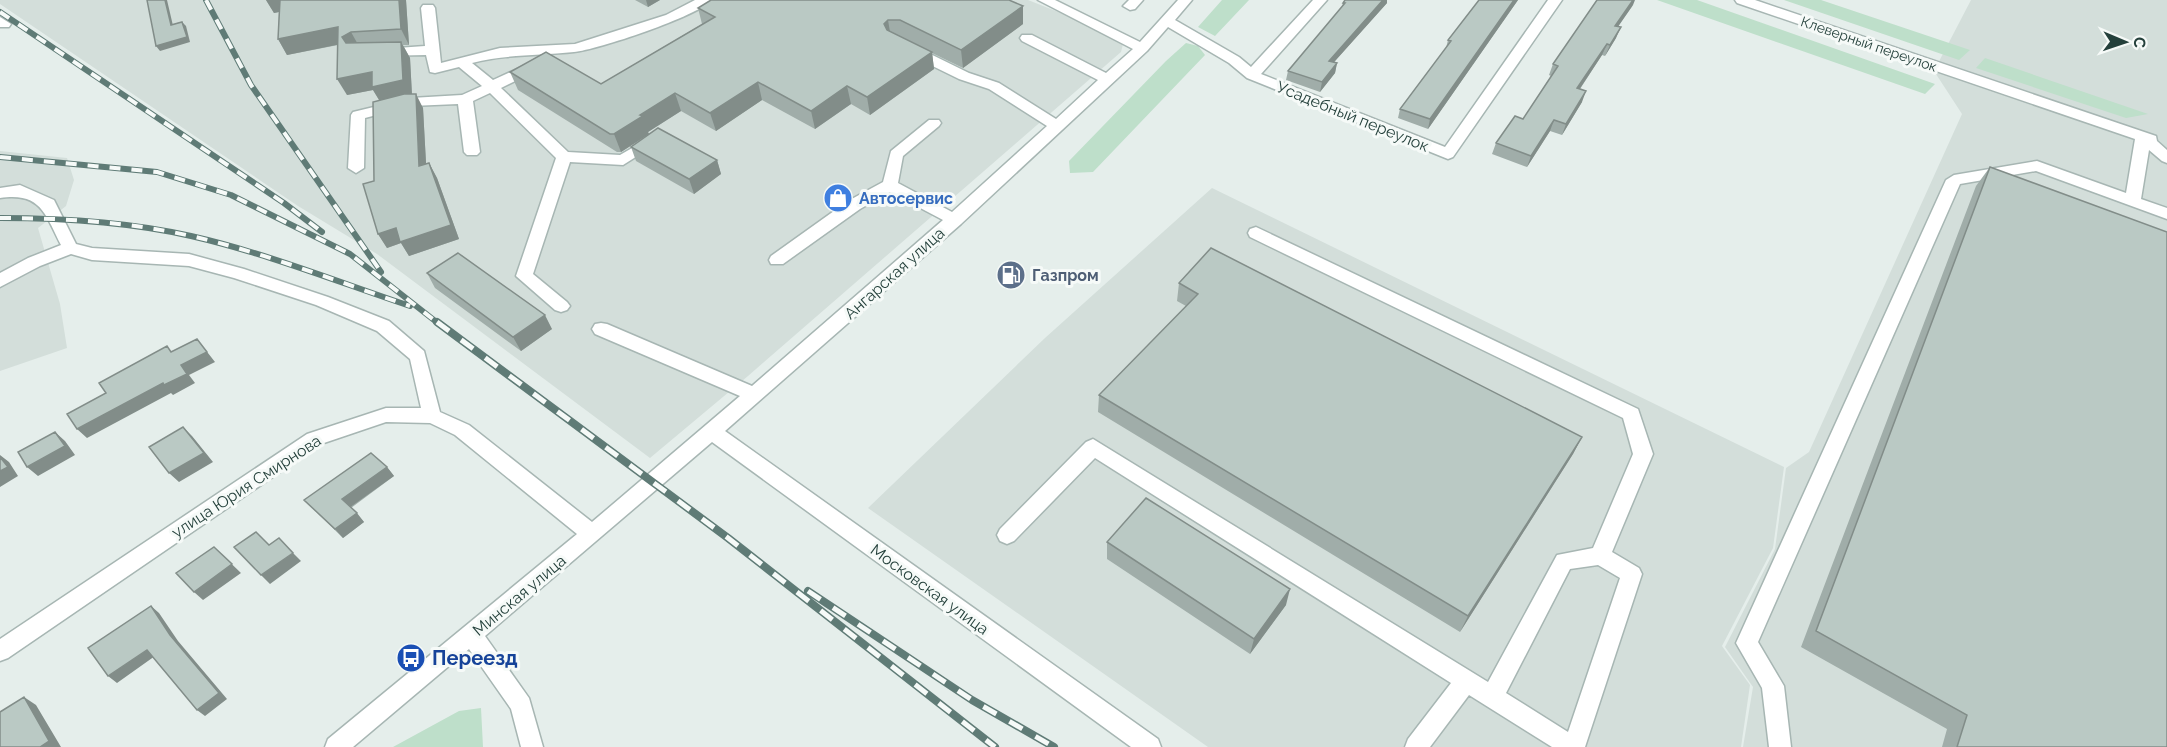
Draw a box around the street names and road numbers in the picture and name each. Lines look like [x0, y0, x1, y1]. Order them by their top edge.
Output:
street label: Клеверный переулок [1799, 13, 1939, 75]
street label: Усадебный переулок [1274, 77, 1432, 156]
street label: Ангарская улица [840, 223, 948, 323]
street label: улица Юрия Смирнова [168, 431, 325, 542]
street label: Московская улица [867, 540, 992, 639]
street label: Минская улица [469, 551, 570, 640]

